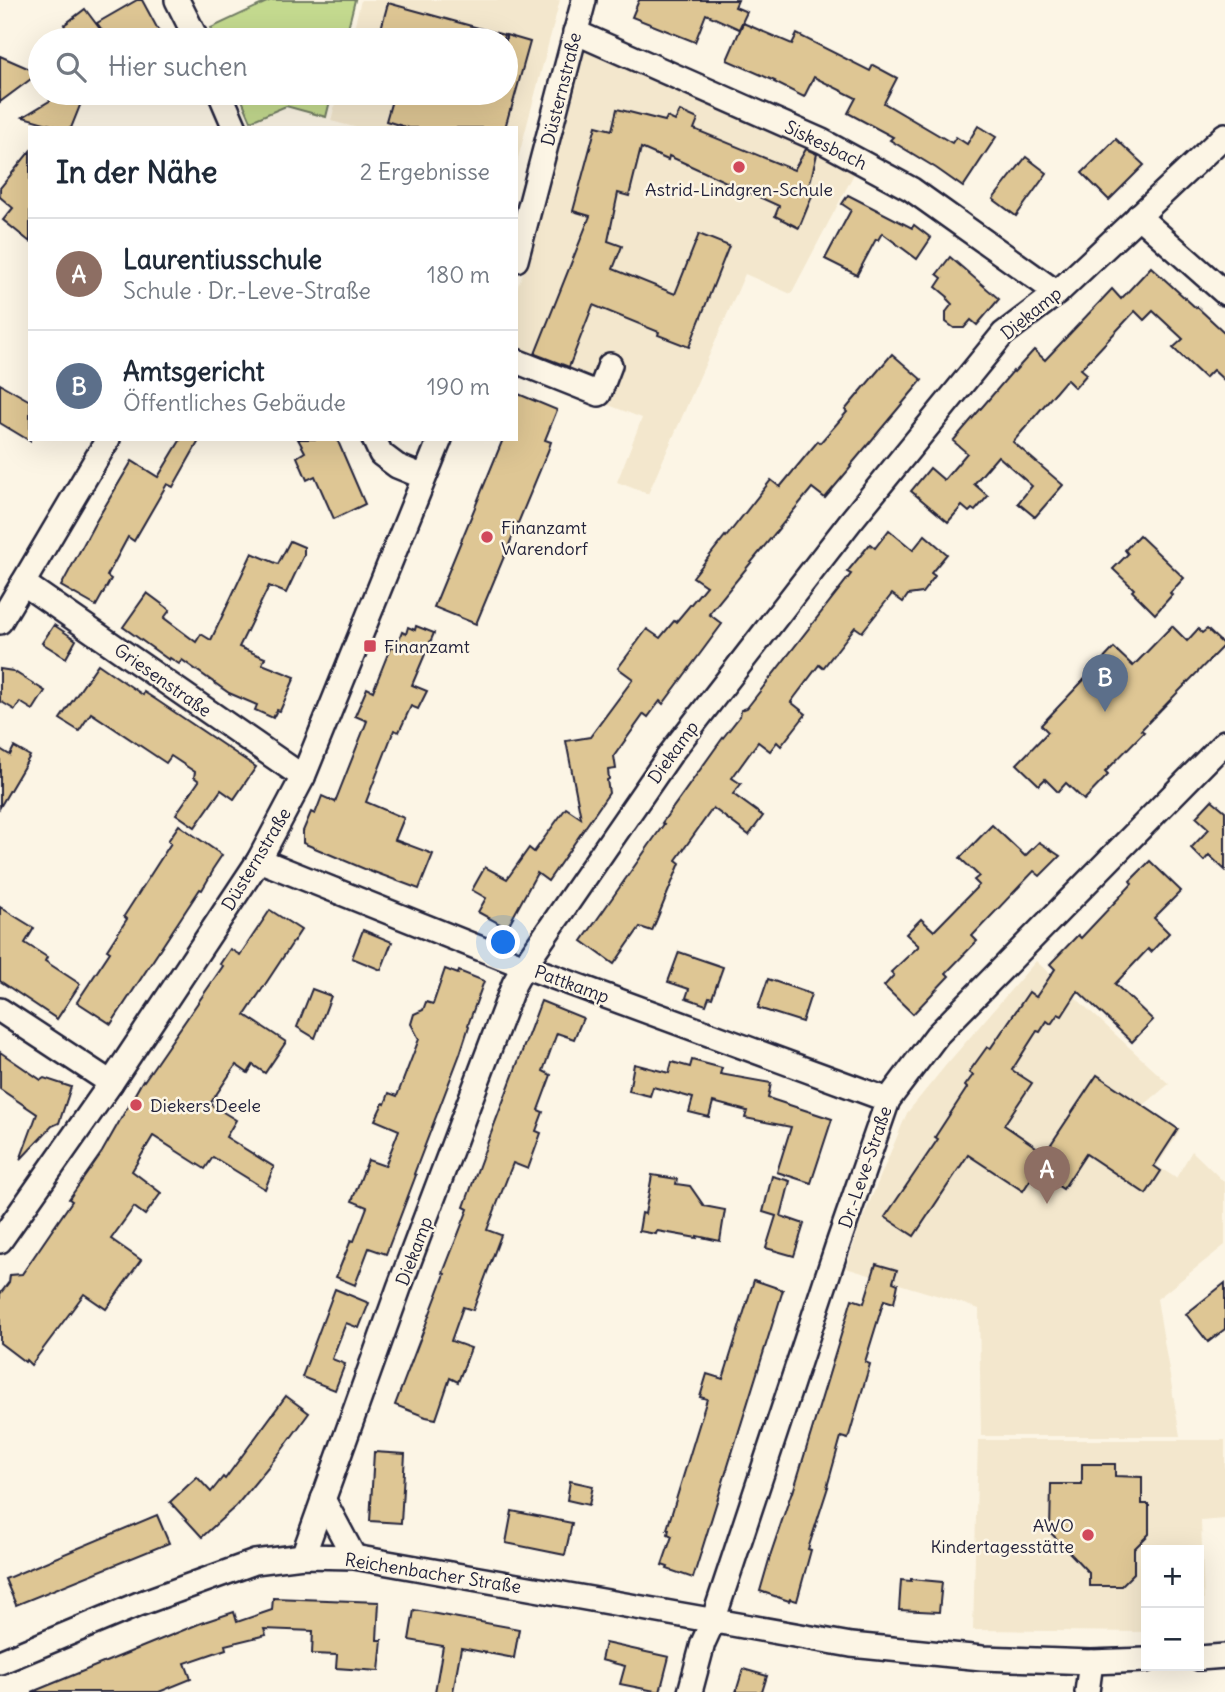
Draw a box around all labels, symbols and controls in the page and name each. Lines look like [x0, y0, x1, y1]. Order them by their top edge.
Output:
search box [28, 28, 518, 105]
street label: Düsternstraße [536, 30, 586, 148]
icon: search [52, 48, 90, 86]
text: Hier suchen [108, 50, 248, 83]
street label: Siskesbach [781, 115, 871, 175]
text: In der Nähe [56, 153, 218, 191]
text: 2 Ergebnisse [360, 157, 490, 186]
marker: Astrid-Lindgren-Schule [731, 159, 747, 175]
place label: Astrid-Lindgren-Schule [645, 178, 833, 201]
text: Laurentiusschule [123, 243, 322, 276]
text: A [72, 260, 86, 289]
text: 180 m [427, 260, 490, 289]
text: Schule · Dr.-Leve-Straße [123, 276, 371, 305]
street label: Diekamp [996, 281, 1066, 345]
text: Amtsgericht [123, 355, 265, 388]
text: B [71, 372, 87, 401]
text: 190 m [427, 372, 490, 401]
text: Öffentliches Gebäude [123, 388, 346, 417]
place label: Finanzamt Warendorf [501, 516, 589, 560]
marker: Finanzamt Warendorf [479, 529, 495, 545]
place label: Finanzamt [384, 635, 470, 658]
street label: Griesenstraße [110, 638, 216, 722]
marker: Finanzamt [362, 638, 378, 654]
pin: B [1082, 654, 1128, 712]
street label: Diekamp [643, 716, 703, 788]
street label: Düsternstraße [216, 803, 296, 915]
your location [486, 925, 520, 959]
street label: Pattkamp [531, 960, 613, 1008]
place label: Diekers Deele [150, 1094, 261, 1117]
marker: Diekers Deele [128, 1097, 144, 1113]
street label: Dr.-Leve-Straße [833, 1103, 897, 1231]
pin: A [1024, 1146, 1070, 1204]
street label: Diekamp [390, 1213, 438, 1289]
place label: AWO Kindertagesstätte [931, 1514, 1074, 1558]
marker: AWO Kindertagesstätte [1080, 1527, 1096, 1543]
map controls [1141, 1545, 1204, 1671]
button: + [1141, 1545, 1204, 1608]
street label: Reichenbacher Straße [343, 1548, 523, 1598]
button: − [1141, 1608, 1204, 1671]

